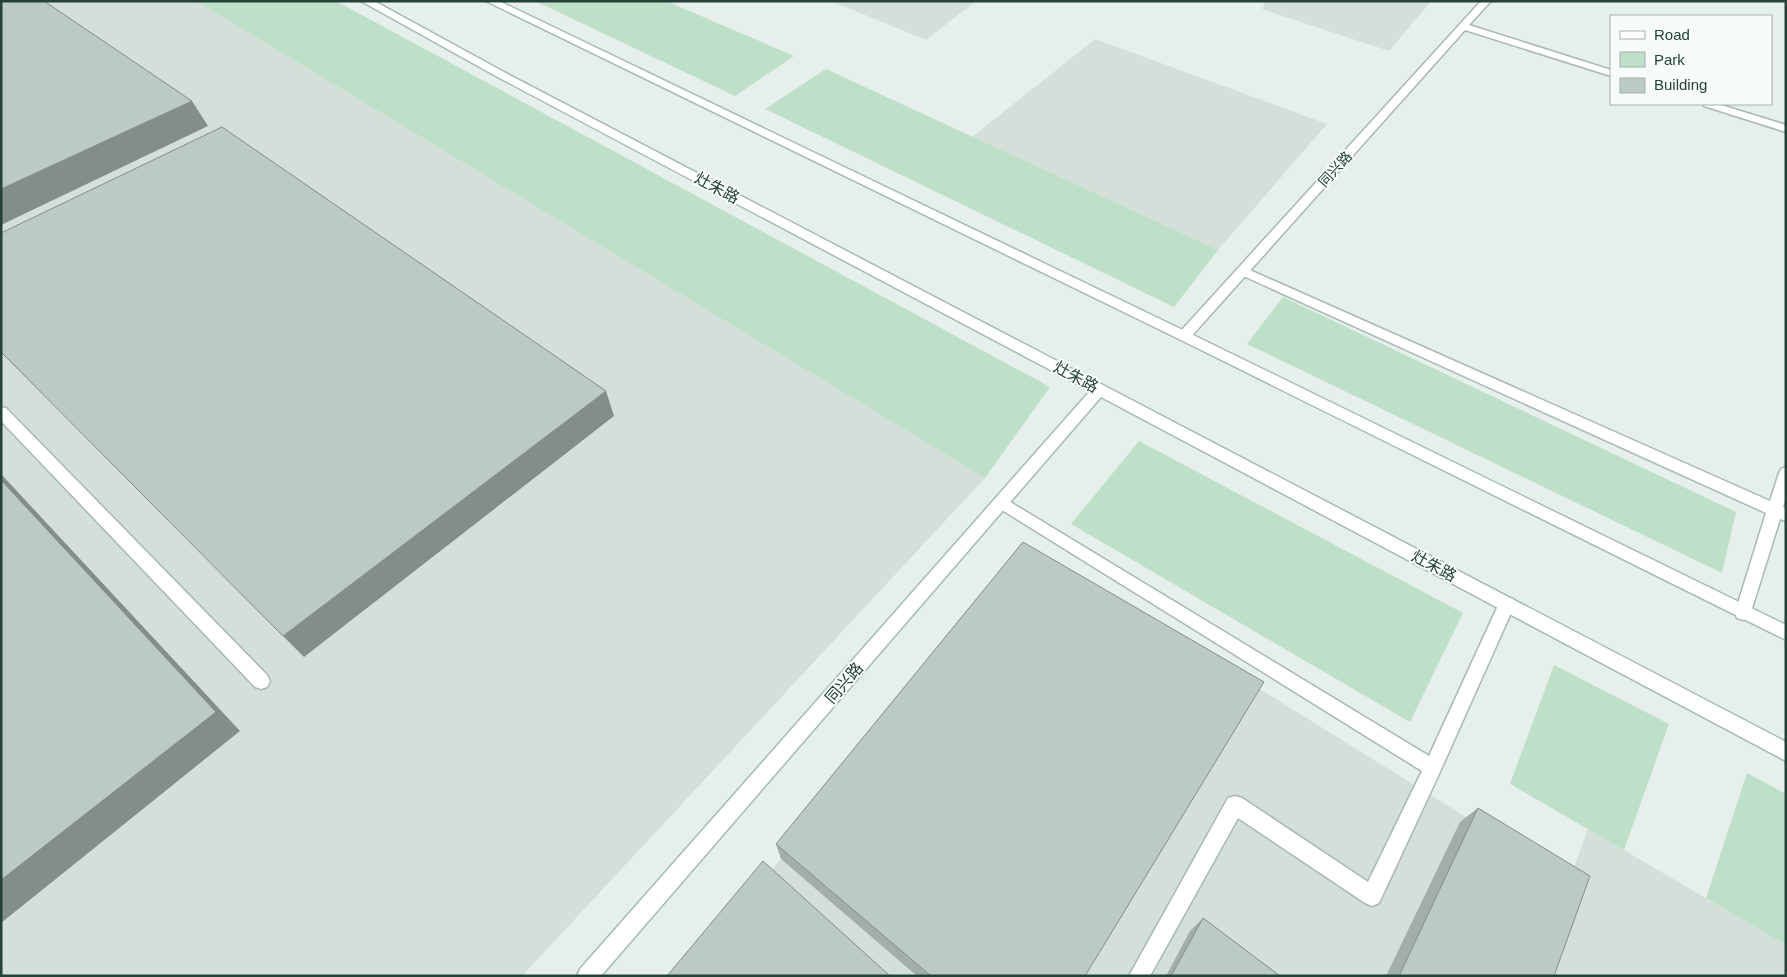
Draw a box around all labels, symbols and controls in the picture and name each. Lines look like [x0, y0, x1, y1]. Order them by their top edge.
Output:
legend [1610, 15, 1772, 105]
text: Road [1654, 26, 1690, 43]
text: Park [1654, 51, 1685, 68]
text: Building [1654, 76, 1707, 93]
street label: 同兴路 [1315, 148, 1355, 190]
street label: 灶朱路 [692, 169, 742, 207]
street label: 灶朱路 [1051, 358, 1101, 396]
street label: 灶朱路 [1409, 547, 1459, 585]
street label: 同兴路 [822, 659, 866, 707]

